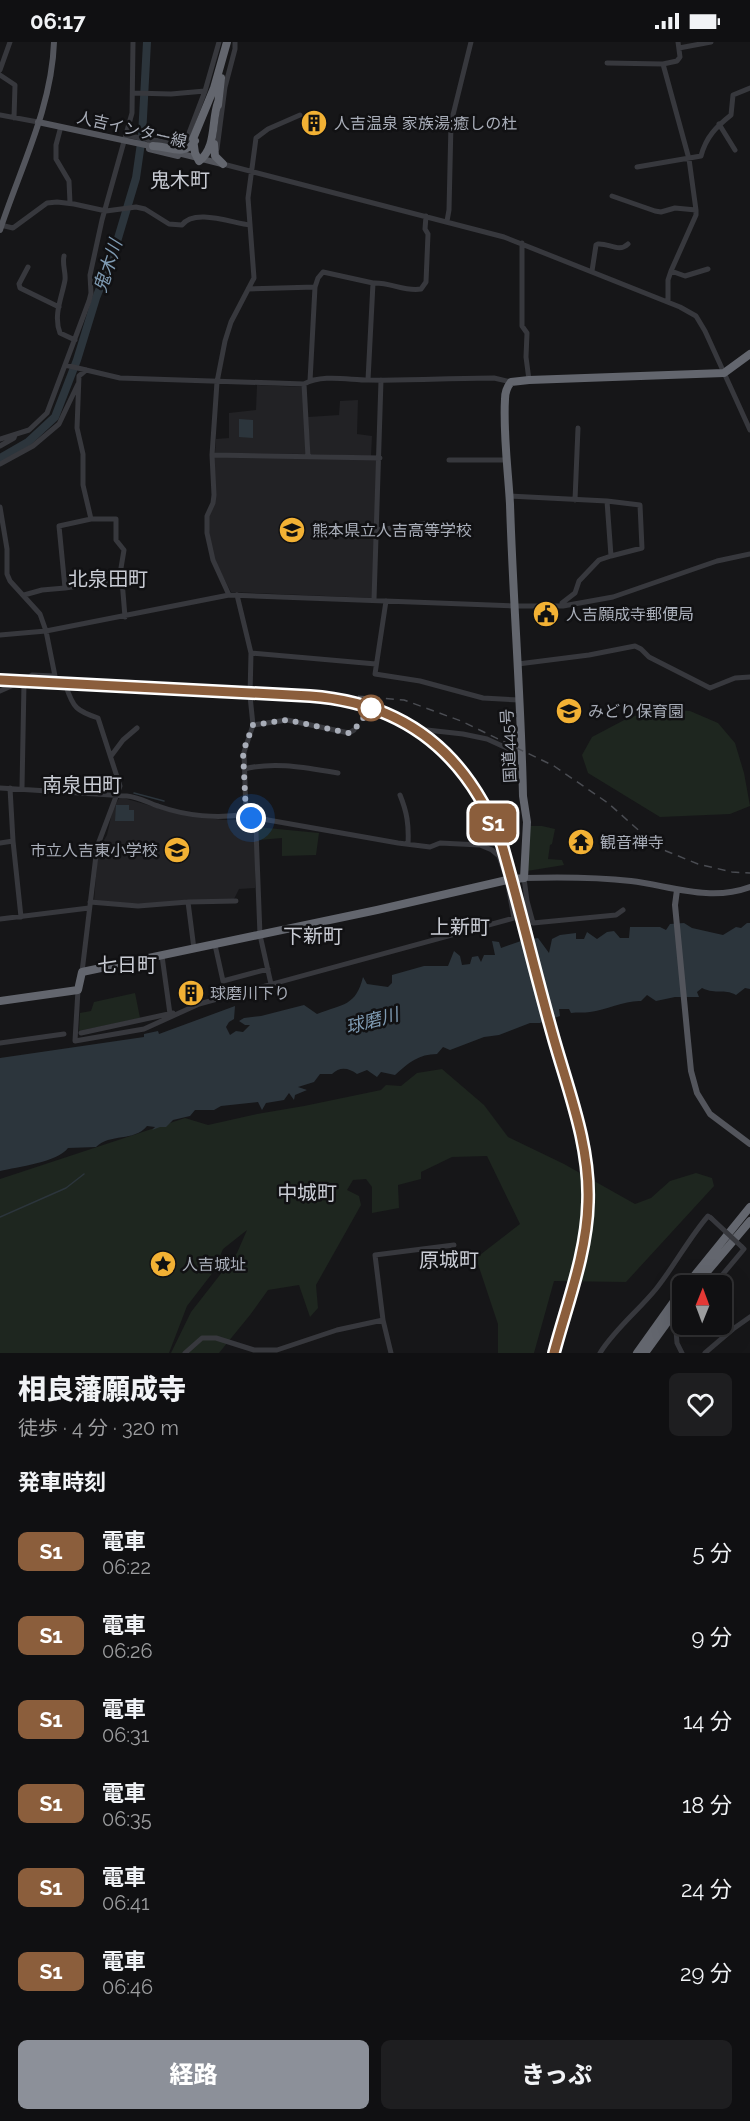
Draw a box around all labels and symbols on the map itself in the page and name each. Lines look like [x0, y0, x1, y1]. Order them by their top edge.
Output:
street label: 人吉インター線 [75, 108, 189, 151]
building icon: 人吉温泉 家族湯;癒しの杜 [299, 108, 329, 138]
place label: 人吉温泉 家族湯;癒しの杜 [334, 114, 517, 133]
district label: 鬼木町 [150, 168, 210, 192]
water label: 鬼木川 [89, 235, 126, 295]
school or university icon: 熊本県立人吉高等学校 [277, 515, 307, 545]
place label: 熊本県立人吉高等学校 [312, 521, 472, 540]
district label: 北泉田町 [68, 567, 148, 591]
public building icon: 人吉願成寺郵便局 [531, 599, 561, 629]
place label: 人吉願成寺郵便局 [566, 605, 694, 624]
unlabelled marker [358, 695, 384, 721]
school or university icon: みどり保育園 [554, 696, 584, 726]
place label: みどり保育園 [588, 702, 684, 721]
street label: 国道445号 [497, 708, 520, 784]
district label: 南泉田町 [42, 773, 122, 797]
your location [236, 803, 266, 833]
line badge: S1 [466, 804, 520, 842]
temple icon: 観音禅寺 [566, 827, 596, 857]
place label: 観音禅寺 [600, 833, 664, 852]
school or university icon: 市立人吉東小学校 [162, 835, 192, 865]
place label: 市立人吉東小学校 [30, 841, 158, 860]
district label: 上新町 [430, 915, 490, 939]
district label: 下新町 [283, 924, 343, 948]
district label: 七日町 [97, 953, 157, 977]
building icon: 球磨川下り [176, 978, 206, 1008]
place label: 球磨川下り [210, 984, 290, 1003]
water label: 球磨川 [343, 1003, 403, 1038]
district label: 中城町 [277, 1181, 337, 1205]
district label: 原城町 [419, 1248, 479, 1272]
place icon: 人吉城址 [148, 1249, 178, 1279]
place label: 人吉城址 [182, 1255, 246, 1274]
north arrow [672, 1275, 732, 1335]

